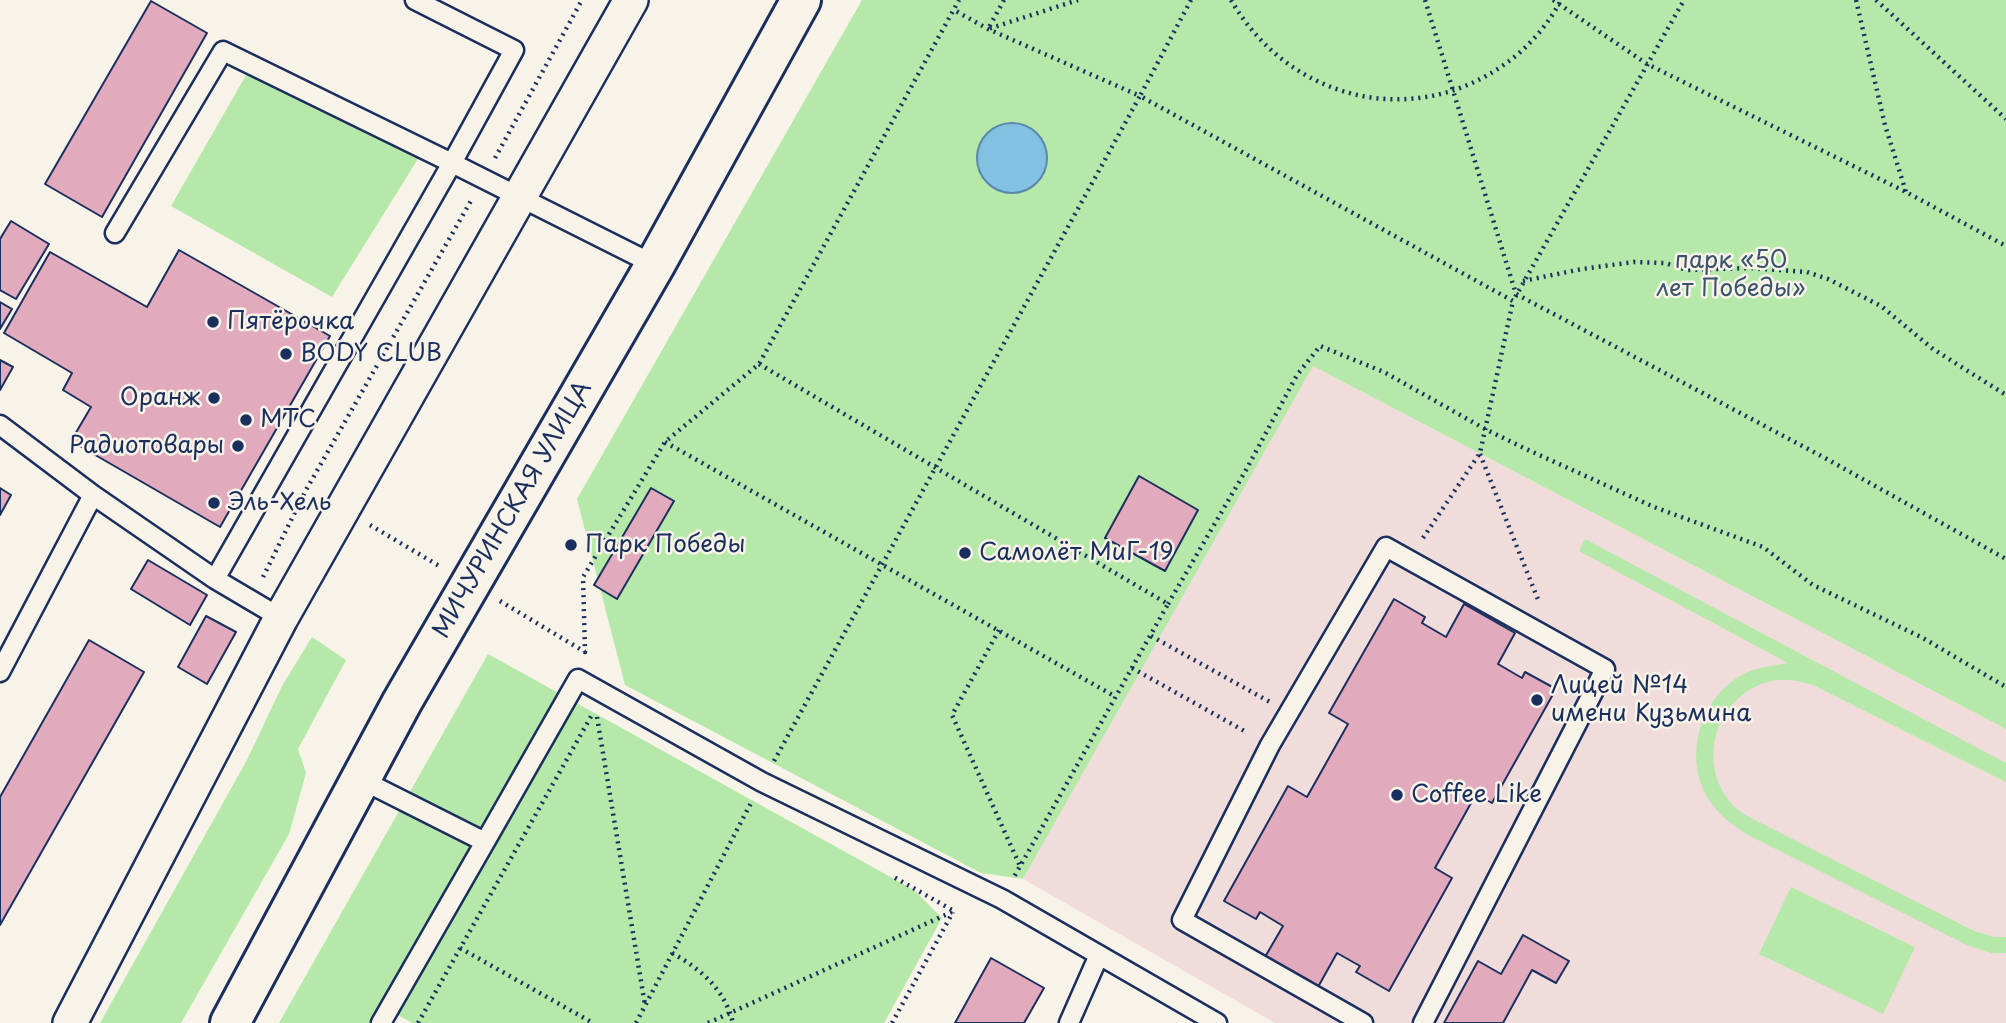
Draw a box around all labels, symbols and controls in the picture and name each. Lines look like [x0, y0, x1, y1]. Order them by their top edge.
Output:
park label: парк «50 лет Победы» [1656, 247, 1806, 303]
place label: Пятёрочка [227, 308, 354, 336]
marker: Пятёрочка [205, 314, 221, 330]
place label: BODY CLUB [300, 340, 442, 368]
marker: BODY CLUB [278, 346, 294, 362]
street label: МИЧУРИНСКАЯ УЛИЦА [427, 376, 599, 644]
place label: Оранж [120, 384, 200, 412]
marker: Оранж [206, 390, 222, 406]
place label: МТС [260, 406, 316, 434]
marker: МТС [238, 412, 254, 428]
place label: Радиотовары [69, 432, 224, 460]
marker: Радиотовары [230, 438, 246, 454]
place label: Эль-Хель [228, 489, 331, 517]
marker: Эль-Хель [206, 495, 222, 511]
place label: Парк Победы [585, 531, 745, 559]
marker: Парк Победы [563, 537, 579, 553]
place label: Самолёт МиГ-19 [979, 539, 1173, 567]
marker: Самолёт МиГ-19 [957, 545, 973, 561]
place label: Лицей №14 имени Кузьмина [1551, 672, 1751, 728]
marker: Лицей №14 имени Кузьмина [1529, 692, 1545, 708]
place label: Coffee Like [1411, 781, 1542, 809]
marker: Coffee Like [1389, 787, 1405, 803]

